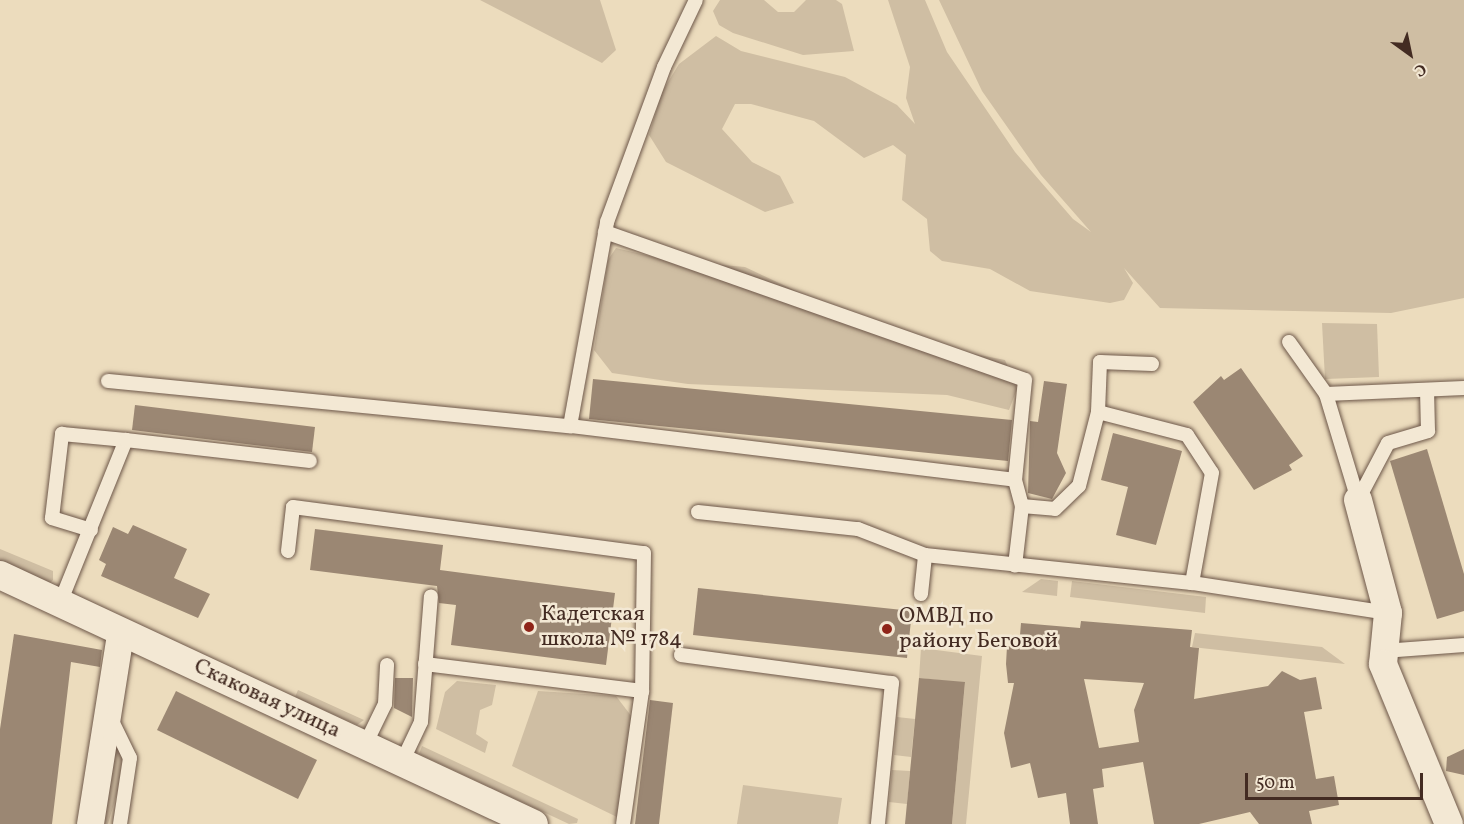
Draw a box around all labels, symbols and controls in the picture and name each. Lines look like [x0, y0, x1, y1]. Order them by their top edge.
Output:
north arrow [1380, 24, 1440, 84]
text: С [1410, 57, 1430, 81]
place label: Кадетская школа № 1784 [541, 601, 682, 652]
place label: ОМВД по району Беговой [899, 603, 1058, 654]
marker: Кадетская школа № 1784 [522, 620, 536, 634]
marker: ОМВД по району Беговой [880, 622, 894, 636]
street label: Скаковая улица [189, 653, 345, 745]
scale bar [1248, 761, 1426, 799]
text: 50 m [1256, 771, 1295, 796]

